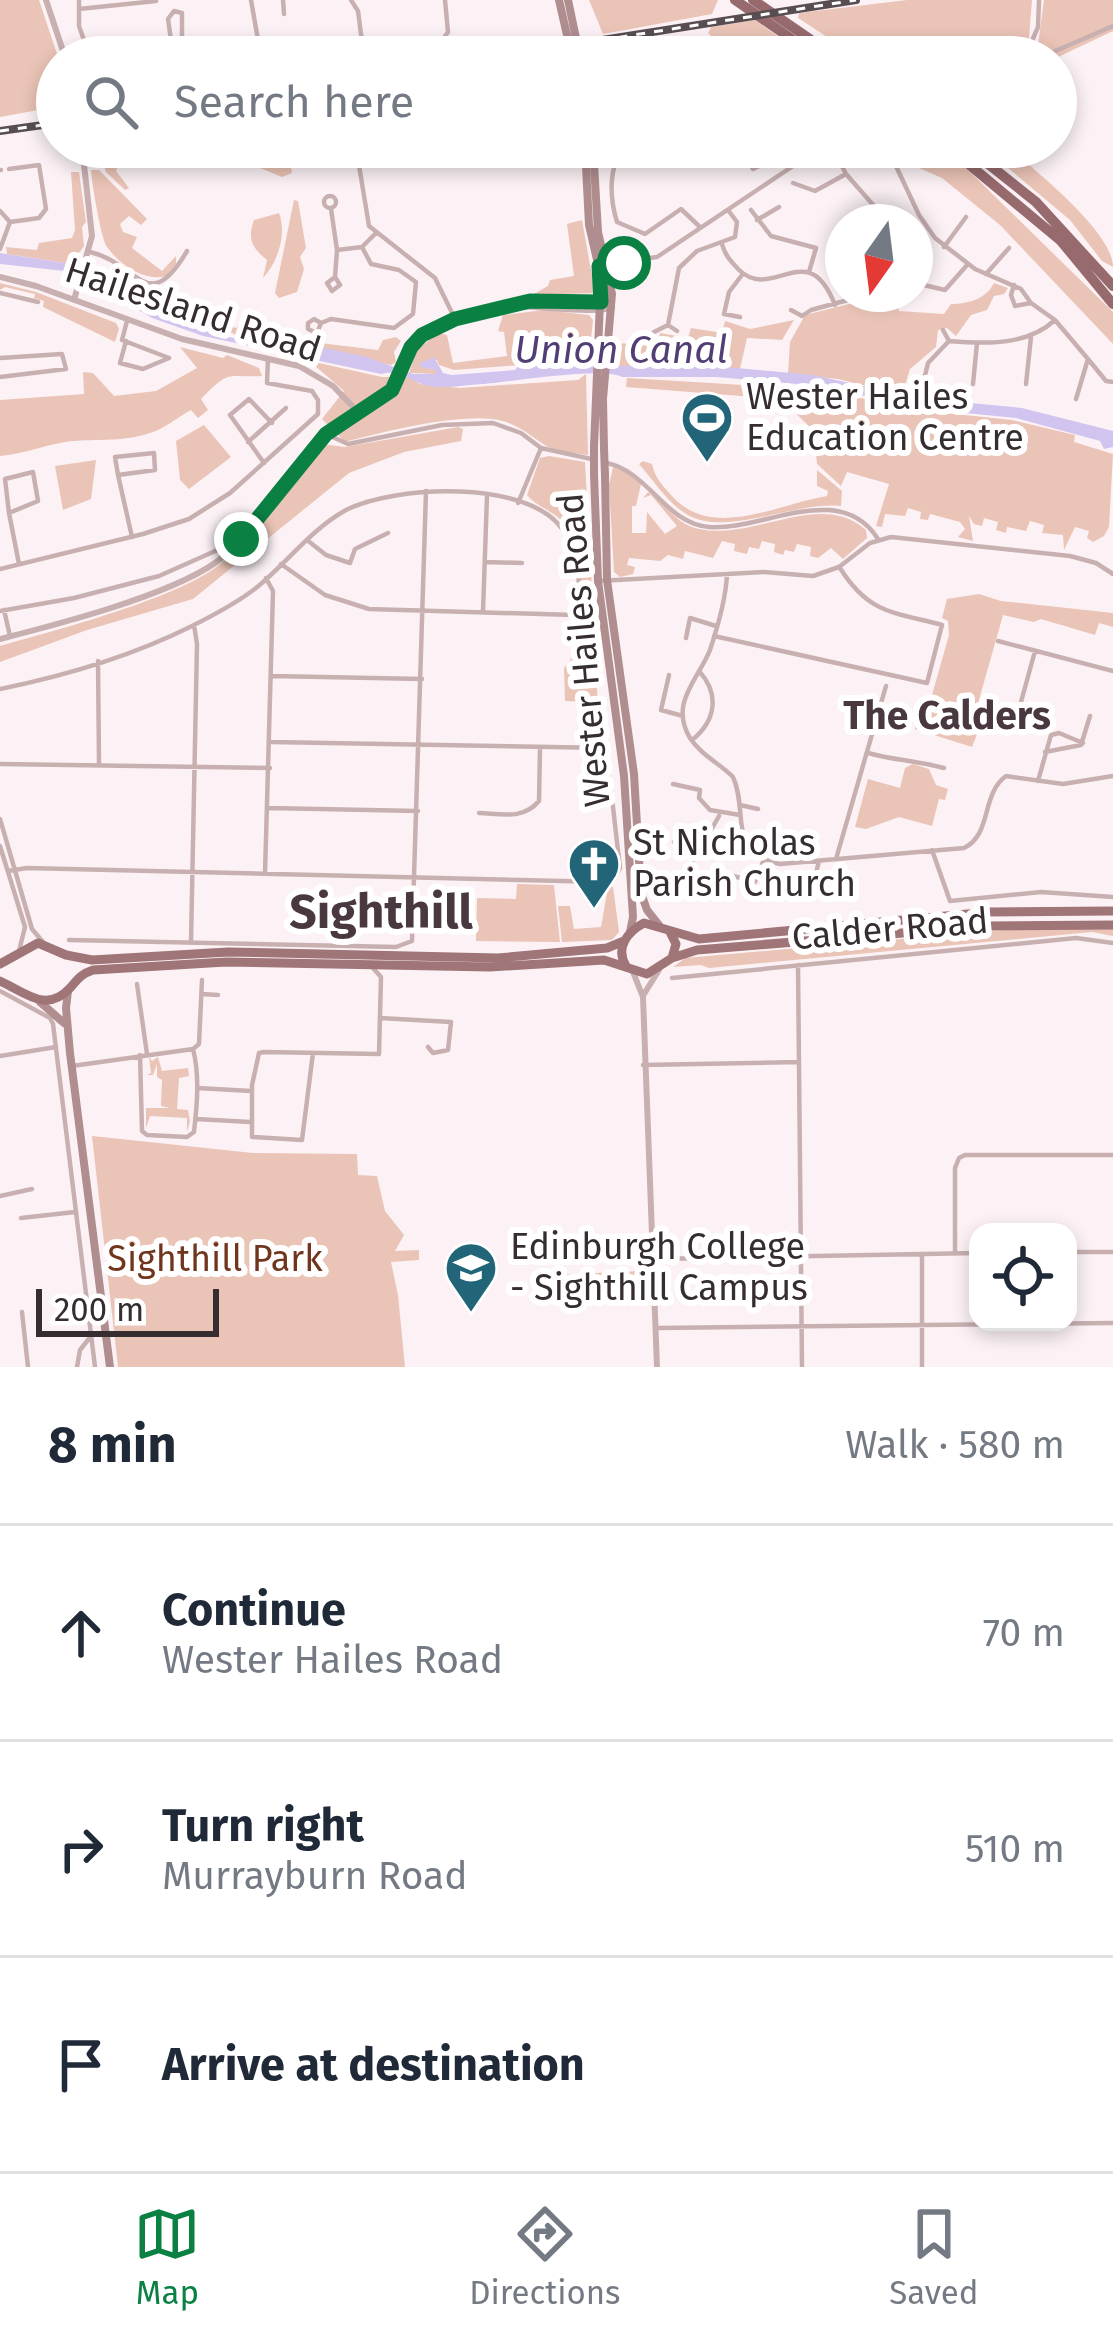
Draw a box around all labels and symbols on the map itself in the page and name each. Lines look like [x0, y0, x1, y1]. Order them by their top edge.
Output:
north arrow [825, 204, 933, 312]
route start [597, 236, 651, 290]
street label: Hailesland Road [60, 248, 326, 372]
water label: Union Canal [514, 327, 728, 373]
place label: Wester Hailes Education Centre [746, 375, 1024, 460]
sports icon: Wester Hailes Education Centre [679, 390, 735, 464]
street label: Wester Hailes Road [548, 491, 620, 809]
route end [214, 512, 268, 566]
district label: The Calders [843, 693, 1051, 739]
place label: St Nicholas Parish Church [633, 821, 856, 906]
church icon: St Nicholas Parish Church [566, 836, 622, 910]
district label: Sighthill [289, 883, 473, 941]
street label: Calder Road [790, 898, 990, 960]
place label: Edinburgh College - Sighthill Campus [510, 1225, 808, 1310]
park label: Sighthill Park [107, 1237, 323, 1281]
school or university icon: Edinburgh College - Sighthill Campus [443, 1240, 499, 1314]
scale bar [36, 1283, 219, 1336]

